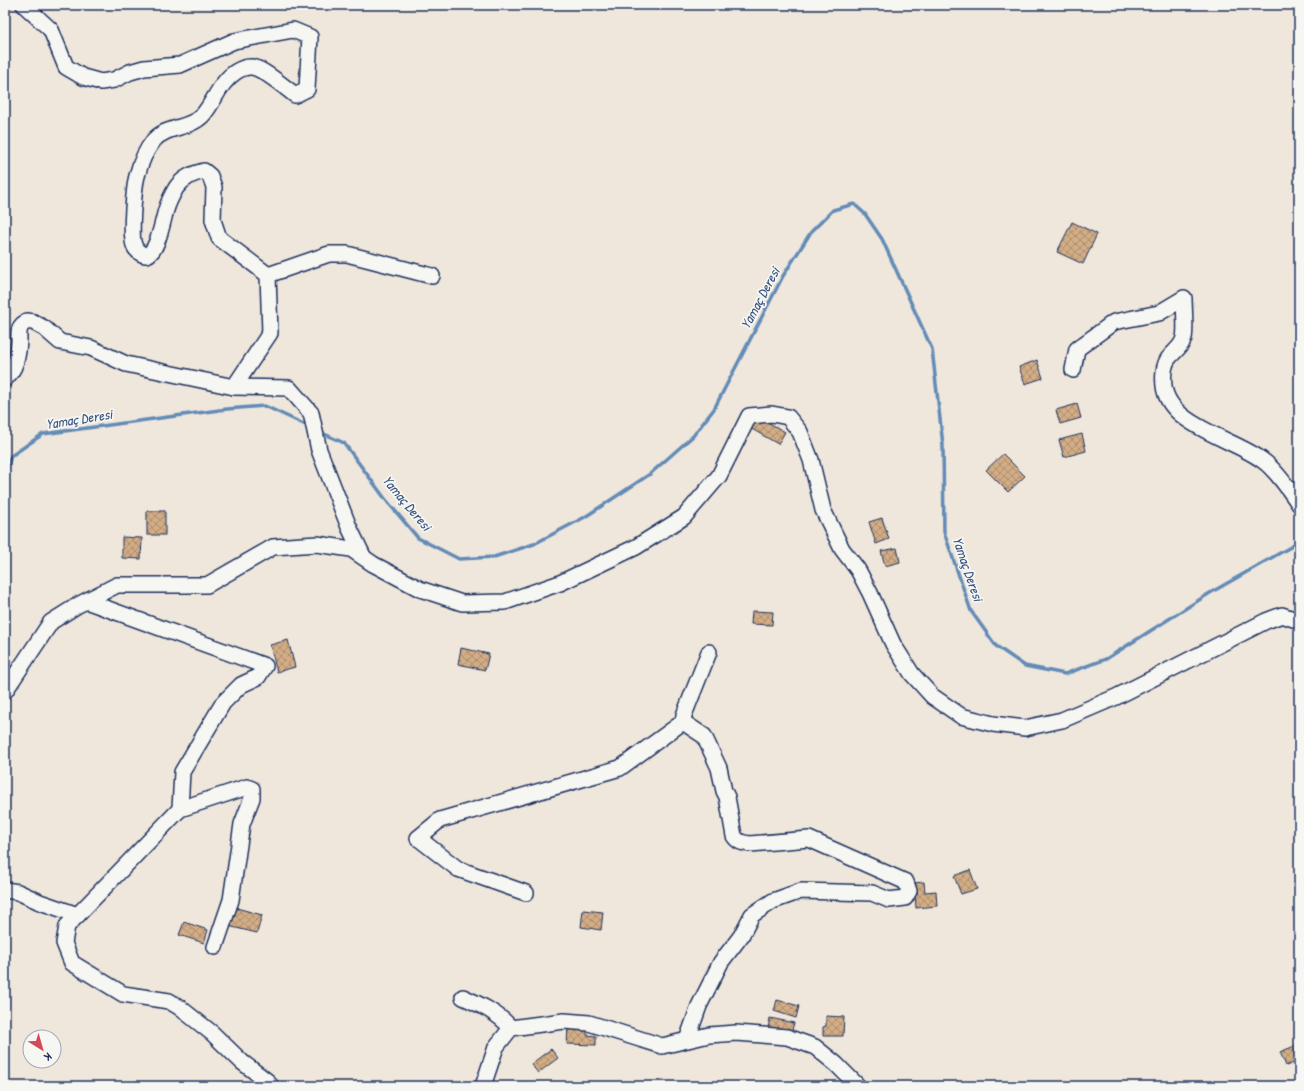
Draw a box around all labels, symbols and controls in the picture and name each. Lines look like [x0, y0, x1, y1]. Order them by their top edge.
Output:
water label: Yamaç Deresi [735, 262, 785, 332]
water label: Yamaç Deresi [44, 404, 115, 433]
water label: Yamaç Deresi [379, 471, 437, 536]
water label: Yamaç Deresi [949, 534, 989, 605]
north arrow [22, 1029, 62, 1069]
text: K [41, 1050, 55, 1064]

